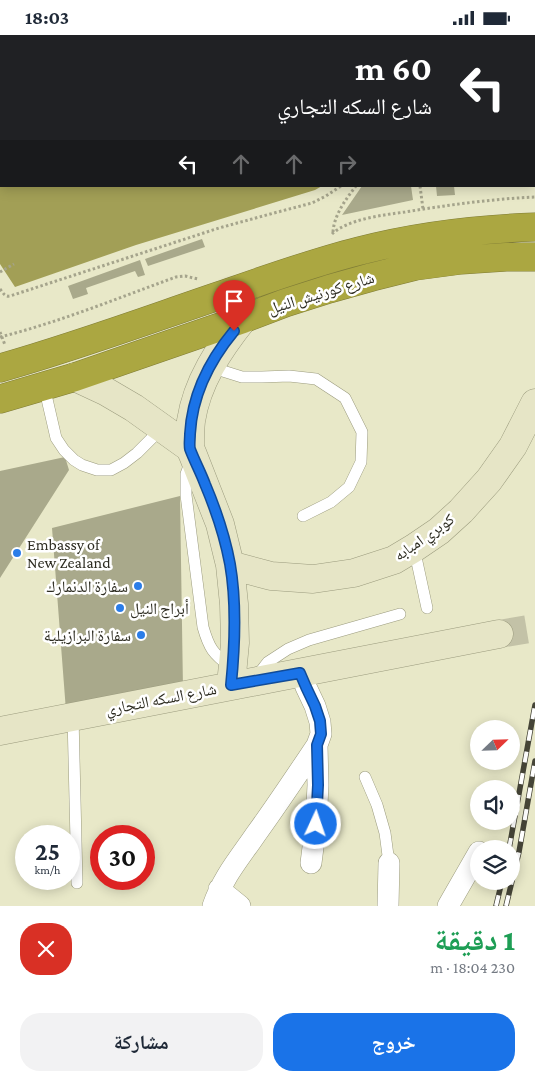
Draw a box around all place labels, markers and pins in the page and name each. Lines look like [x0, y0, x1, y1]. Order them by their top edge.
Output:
pin [213, 280, 255, 331]
place label: Embassy of New Zealand [27, 536, 111, 571]
marker: Embassy of New Zealand [11, 547, 23, 559]
place label: سفارة الدنمارك [47, 578, 128, 596]
marker: سفارة الدنمارك [132, 580, 144, 592]
place label: أبراج النيل [130, 599, 189, 619]
marker: أبراج النيل [114, 602, 126, 614]
place label: سفارة البرازيلية [44, 627, 131, 645]
marker: سفارة البرازيلية [135, 629, 147, 641]

